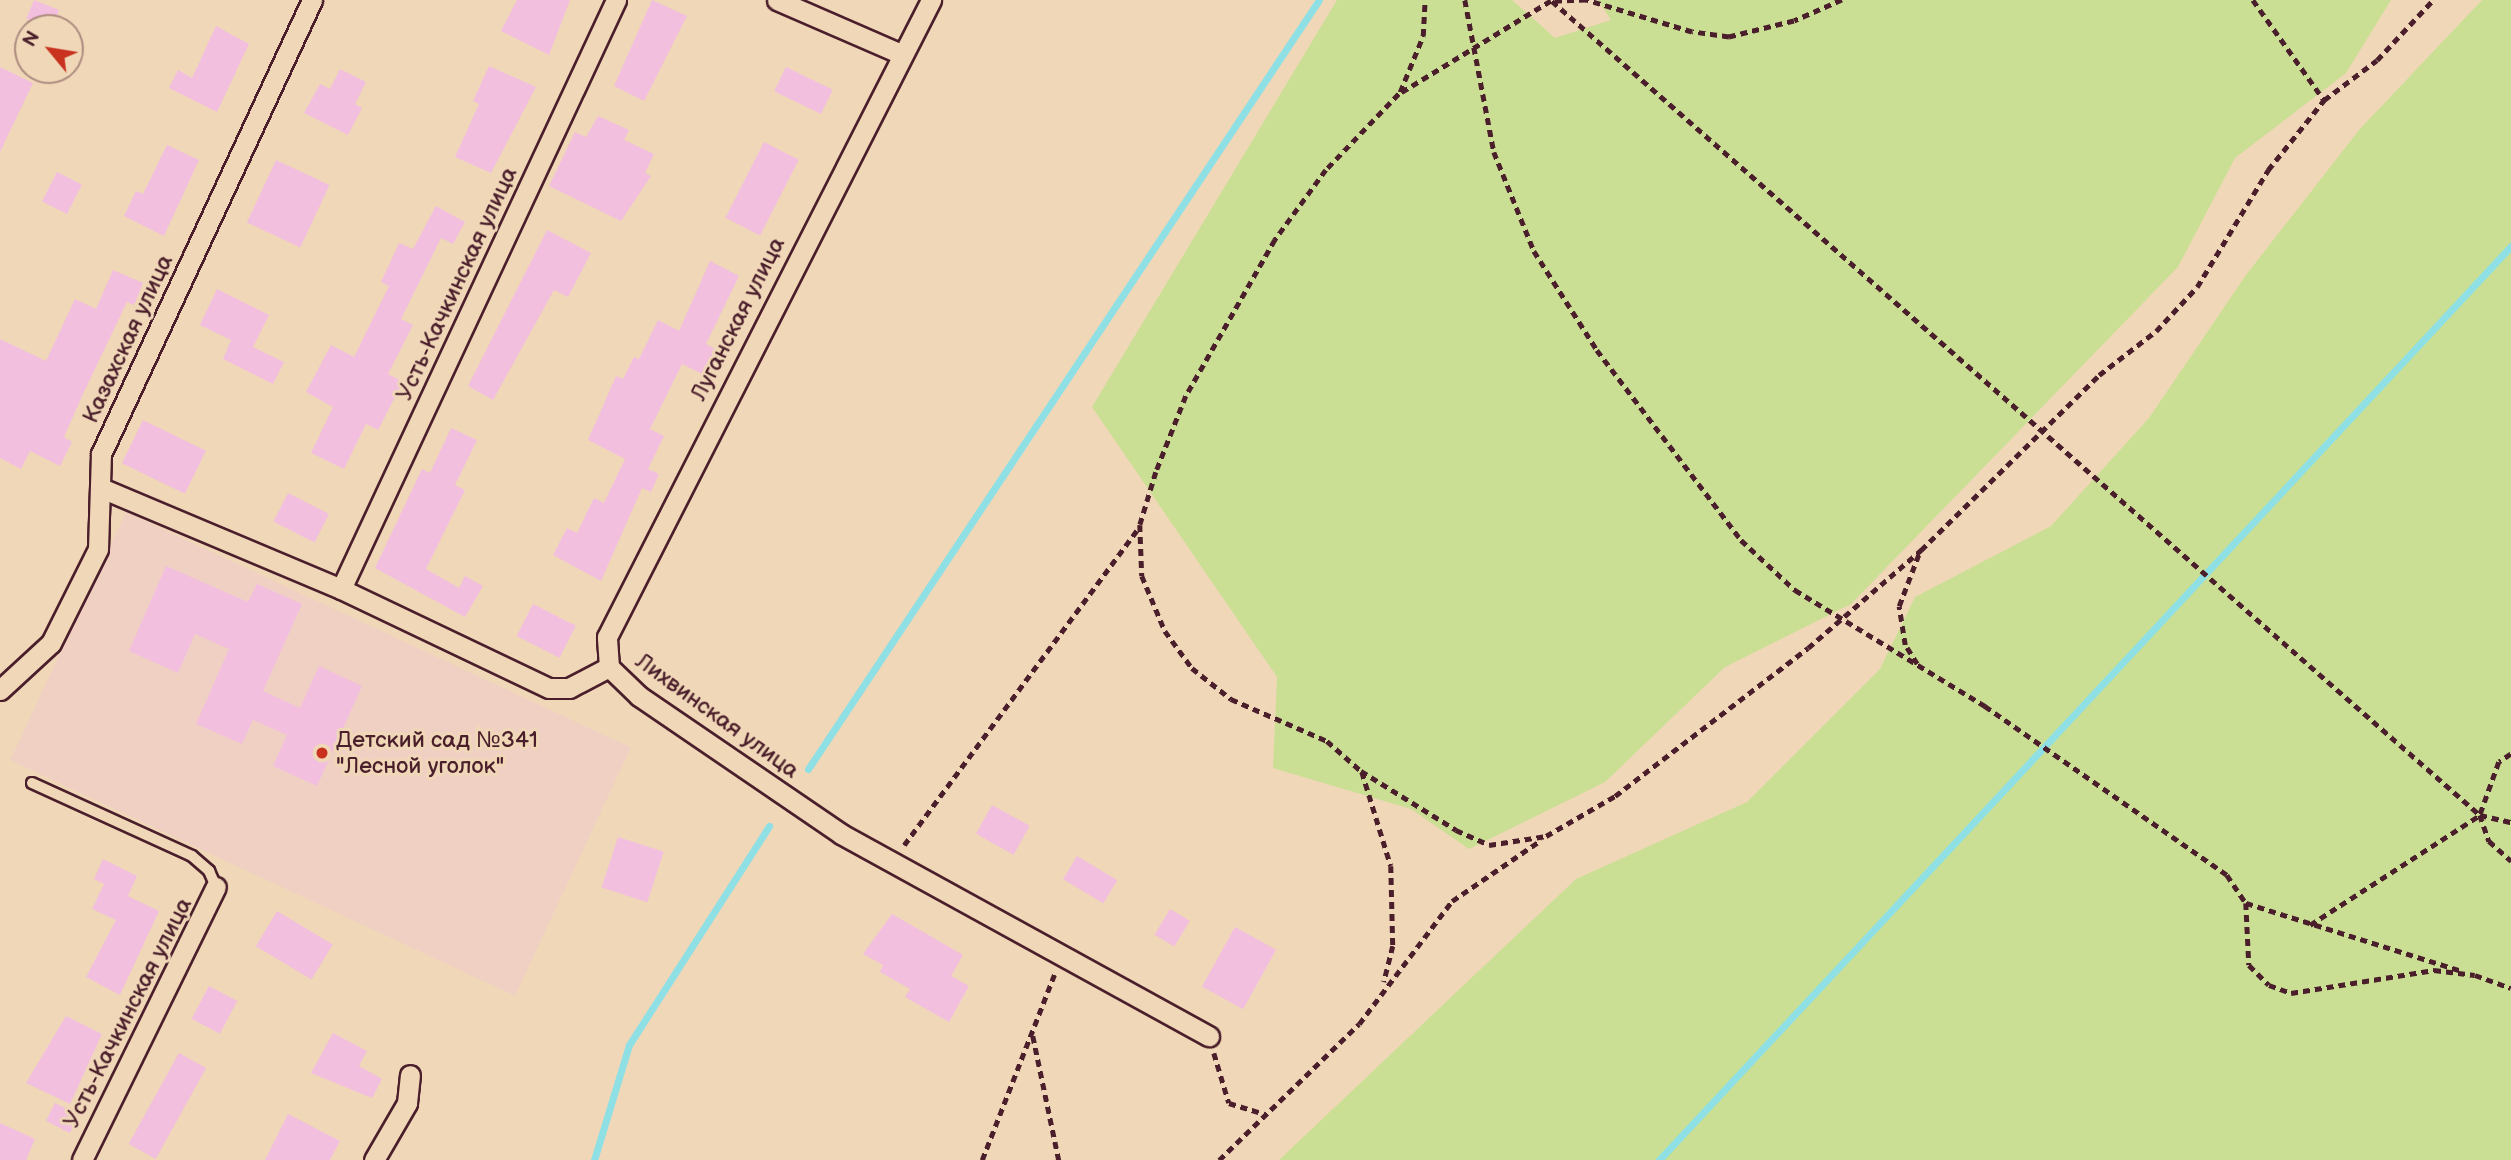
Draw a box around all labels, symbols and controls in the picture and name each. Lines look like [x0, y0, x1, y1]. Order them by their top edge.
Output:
north arrow [14, 14, 84, 84]
text: N [19, 27, 46, 51]
street label: Усть-Качкинская улица [391, 163, 523, 405]
street label: Луганская улица [685, 233, 791, 405]
street label: Казахская улица [77, 250, 179, 428]
street label: Лихвинская улица [630, 648, 804, 784]
place label: Детский сад №341 "Лесной уголок" [336, 726, 538, 780]
marker: Детский сад №341 "Лесной уголок" [314, 745, 330, 761]
street label: Усть-Качкинская улица [58, 893, 198, 1133]

